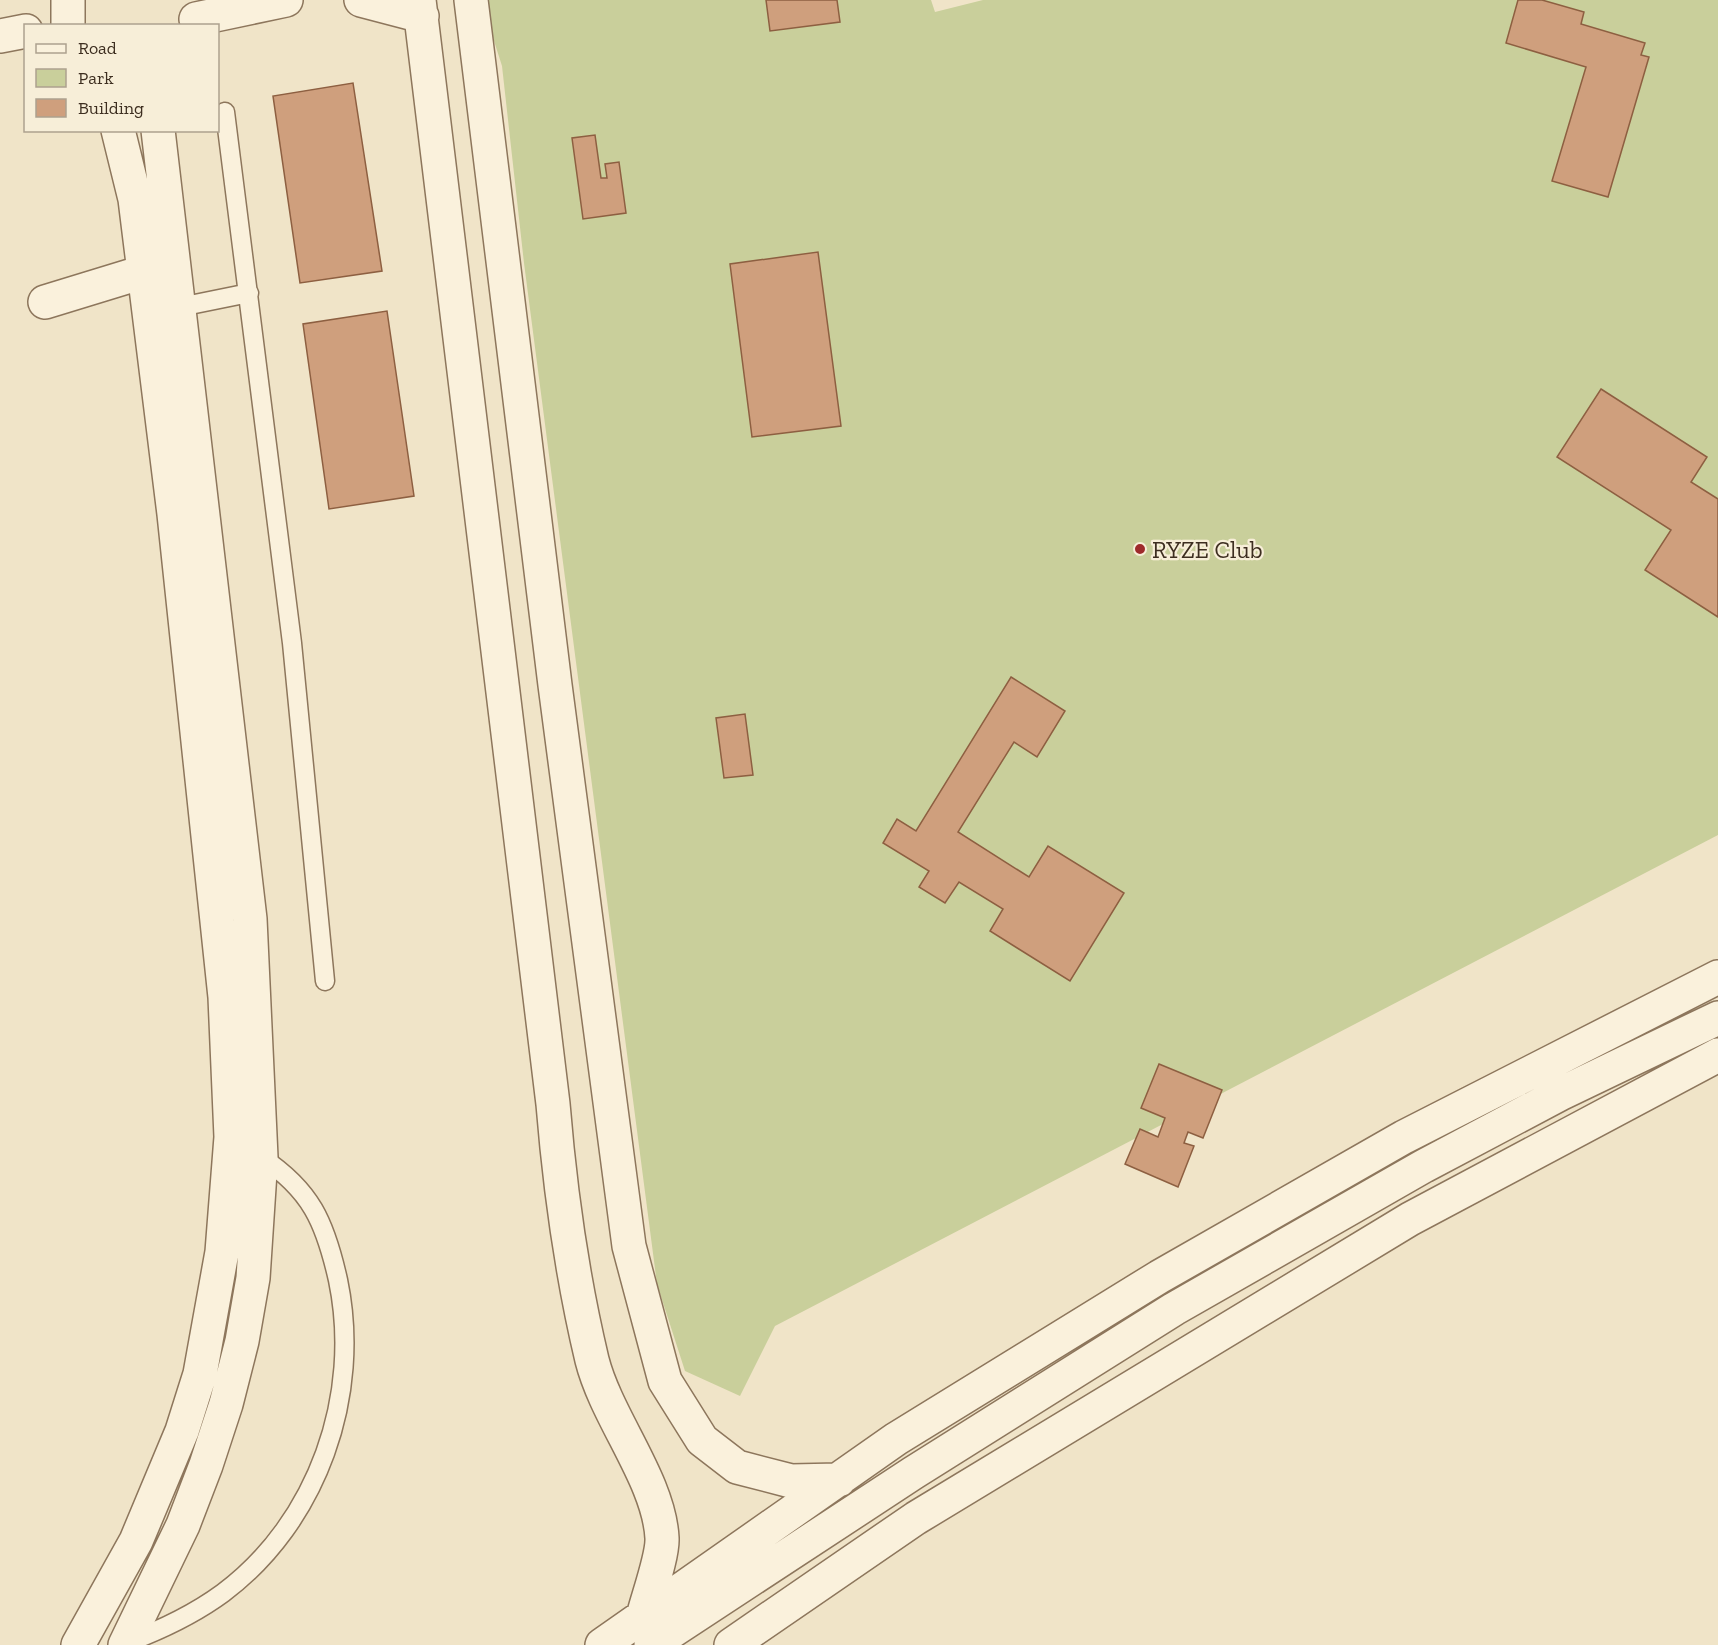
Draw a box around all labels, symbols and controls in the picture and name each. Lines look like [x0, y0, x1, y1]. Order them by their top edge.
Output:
legend [24, 24, 219, 132]
text: Road [78, 37, 117, 59]
text: Park [78, 67, 114, 89]
text: Building [78, 97, 144, 119]
place label: RYZE Club [1152, 535, 1263, 564]
marker: RYZE Club [1133, 542, 1147, 556]

